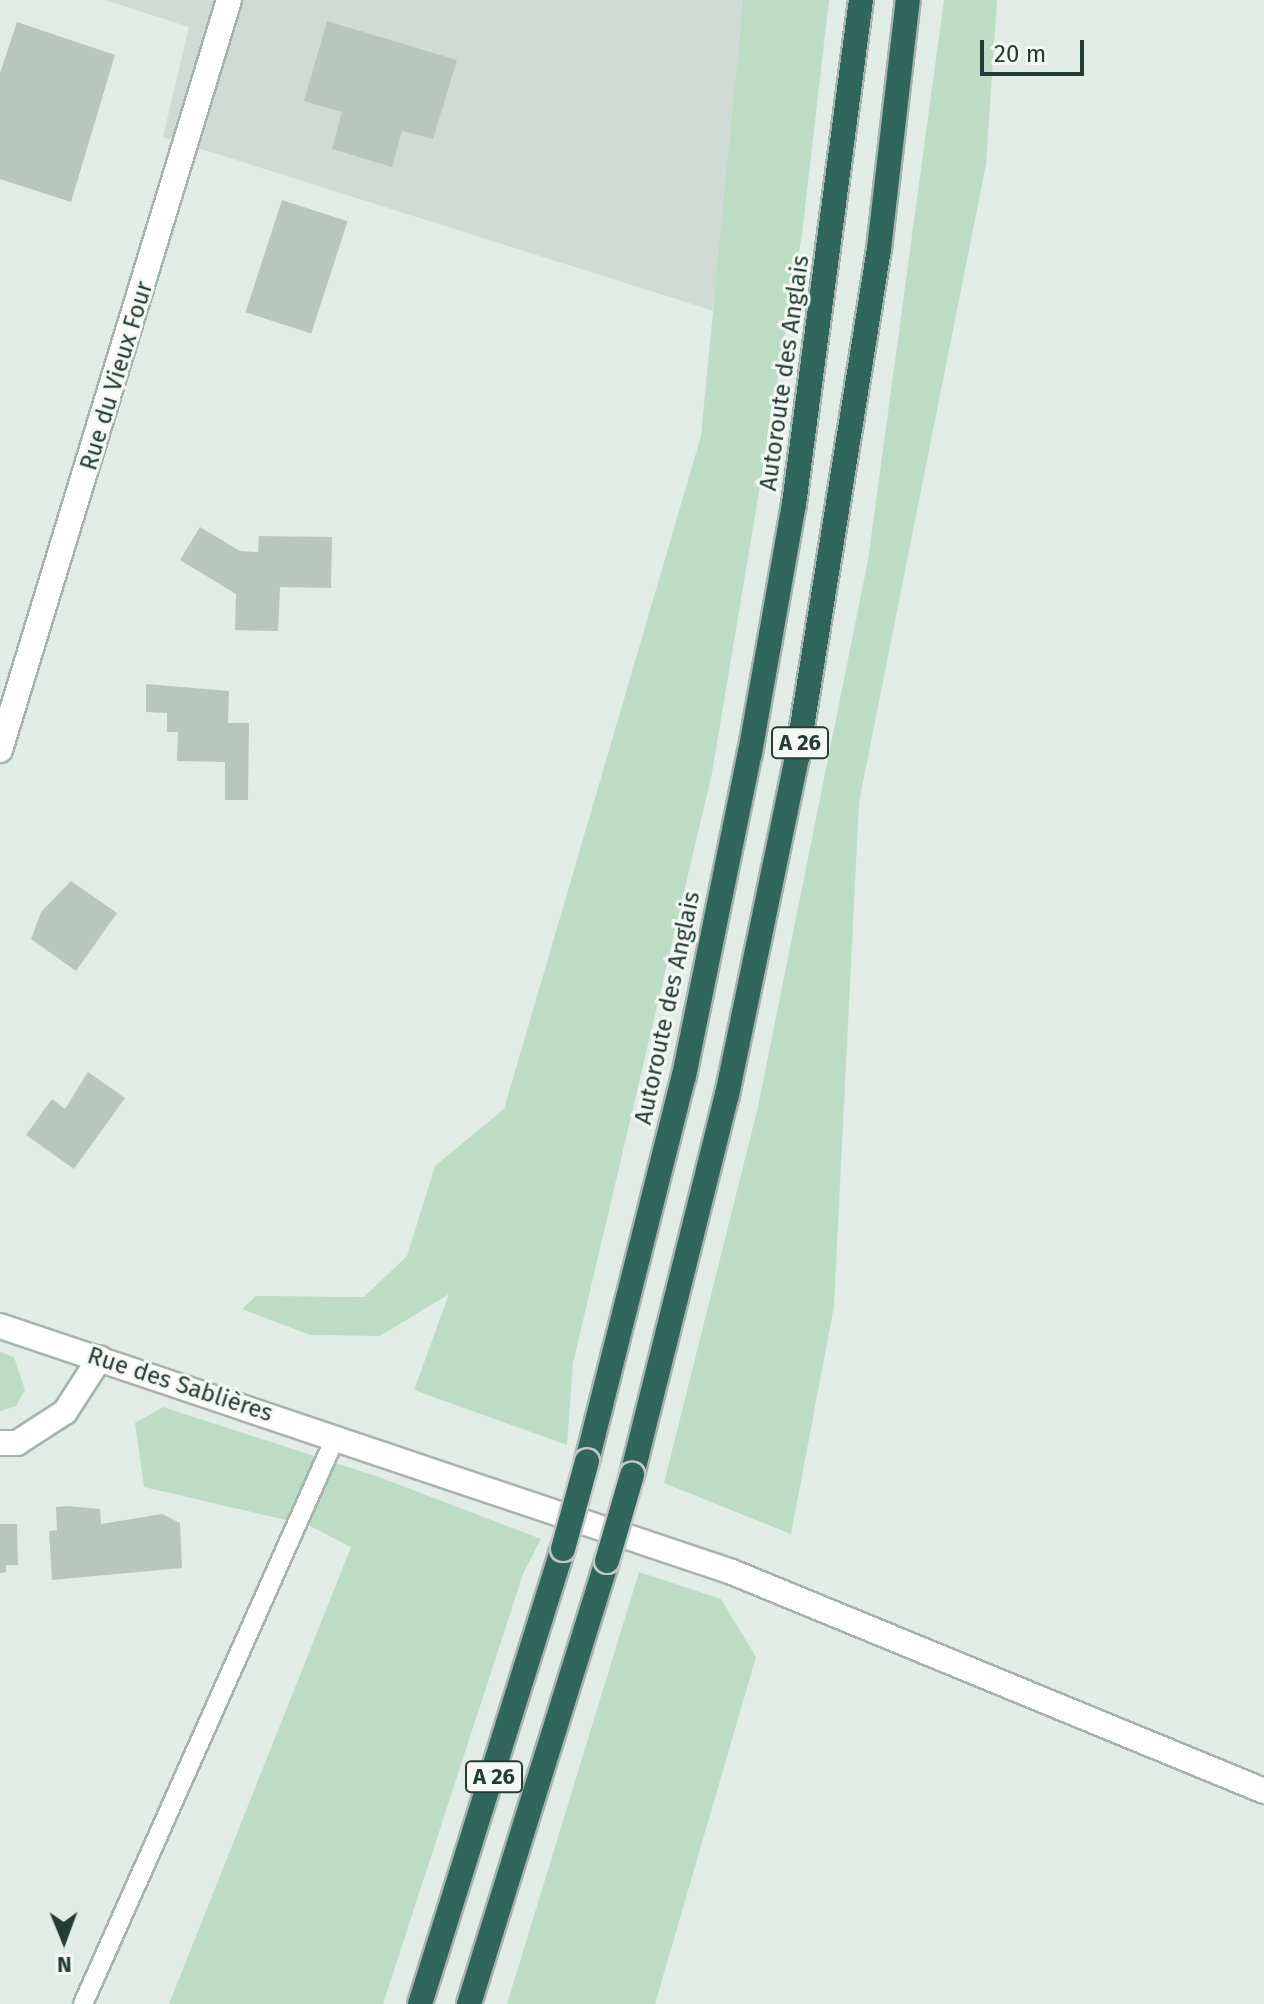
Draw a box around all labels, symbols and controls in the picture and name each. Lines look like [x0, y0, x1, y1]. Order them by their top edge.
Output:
scale bar [984, 24, 1088, 74]
text: 20 m [994, 40, 1046, 68]
street label: Autoroute des Anglais [754, 253, 816, 493]
street label: Rue du Vieux Four [75, 278, 159, 474]
road number: A 26 [770, 725, 830, 761]
street label: Autoroute des Anglais [629, 889, 707, 1127]
street label: Rue des Sablières [84, 1341, 276, 1429]
road number: A 26 [464, 1759, 524, 1795]
north arrow [24, 1900, 104, 1980]
text: N [57, 1951, 72, 1978]

